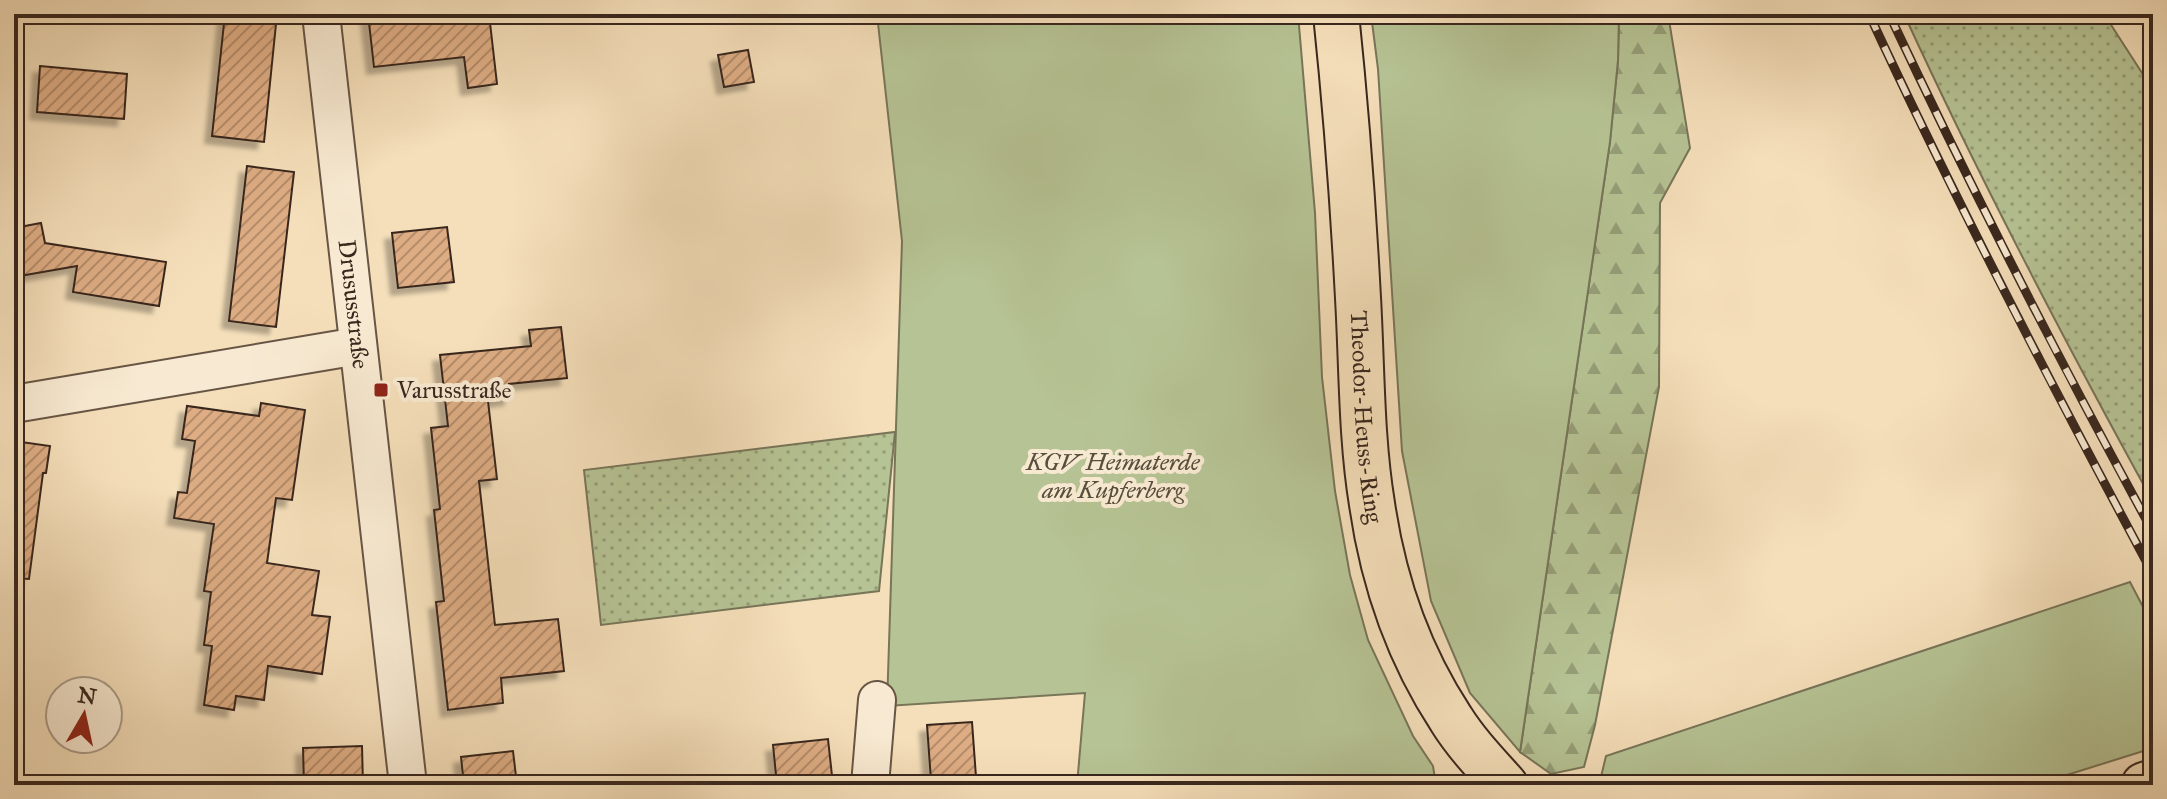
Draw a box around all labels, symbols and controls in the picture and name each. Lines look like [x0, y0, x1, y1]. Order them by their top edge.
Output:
street label: Drususstraße [332, 238, 376, 370]
street label: Theodor-Heuss-Ring [1344, 310, 1390, 526]
place label: Varusstraße [396, 375, 511, 405]
marker: Varusstraße [372, 381, 390, 399]
park label: KGV Heimaterde am Kupferberg [1025, 447, 1201, 505]
north arrow [44, 675, 124, 755]
text: N [76, 681, 99, 711]

